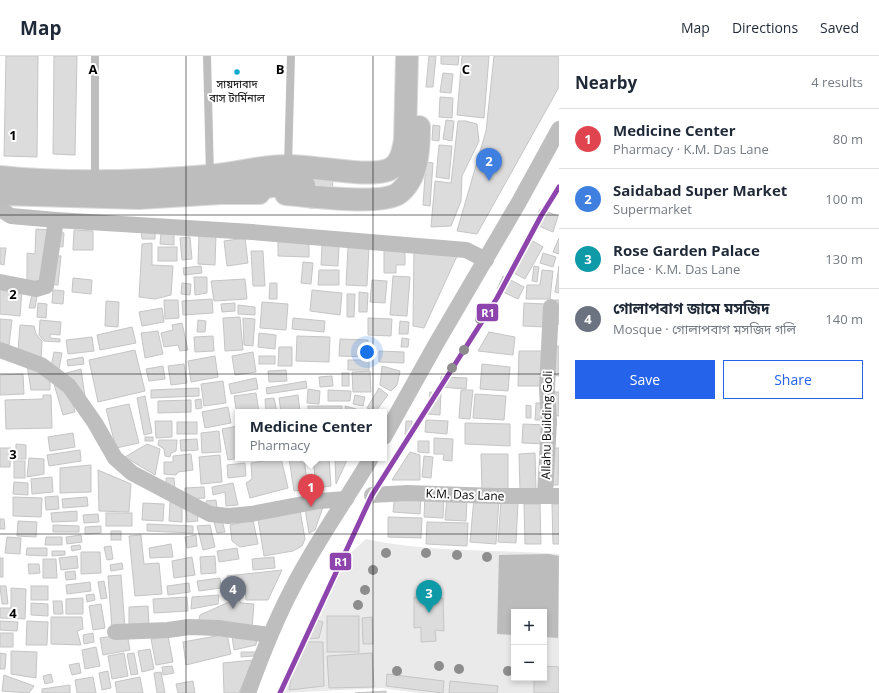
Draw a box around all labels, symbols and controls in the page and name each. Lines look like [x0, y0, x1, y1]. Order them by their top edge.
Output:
text: Map [20, 15, 61, 41]
text: Map [681, 18, 710, 37]
text: Directions [732, 18, 798, 37]
text: Saved [820, 18, 859, 37]
text: A [89, 60, 98, 78]
text: B [276, 60, 285, 78]
text: C [462, 60, 470, 78]
marker: সায়দাবাদ বাস টার্মিনাল [232, 67, 242, 77]
text: Nearby [575, 71, 637, 94]
text: 4 results [811, 73, 863, 91]
place label: সায়দাবাদ বাস টার্মিনাল [208, 76, 266, 105]
text: Medicine Center [613, 120, 735, 140]
text: 1 [9, 126, 17, 144]
text: 1 [584, 130, 592, 148]
text: 80 m [833, 130, 863, 148]
text: Pharmacy · K.M. Das Lane [613, 140, 769, 158]
pin: 2 [476, 148, 502, 181]
text: Saidabad Super Market [613, 180, 787, 200]
text: 2 [584, 190, 592, 208]
text: 100 m [825, 190, 863, 208]
text: Supermarket [613, 200, 692, 218]
text: Rose Garden Palace [613, 240, 760, 260]
text: 3 [584, 250, 592, 268]
text: 130 m [825, 250, 863, 268]
text: Place · K.M. Das Lane [613, 260, 740, 278]
text: 2 [9, 285, 17, 303]
text: গোলাপবাগ জামে মসজিদ [613, 298, 769, 318]
line badge: R1 [476, 303, 499, 322]
text: R1 [481, 305, 495, 320]
text: 4 [584, 310, 592, 328]
text: 140 m [825, 310, 863, 328]
text: Mosque · গোলাপবাগ মসজিদ গলি [613, 320, 796, 338]
your location [357, 342, 377, 362]
button: Save [575, 360, 715, 399]
button: Share [723, 360, 863, 399]
street label: Allahu Building Goli [537, 371, 556, 479]
popup [235, 409, 387, 461]
text: Medicine Center [250, 416, 372, 436]
text: Pharmacy [250, 436, 310, 454]
text: 3 [9, 445, 17, 463]
pin: 1 [298, 474, 324, 507]
street label: K.M. Das Lane [425, 485, 505, 504]
line badge: R1 [329, 552, 352, 571]
text: R1 [334, 554, 348, 569]
pin: 4 [220, 576, 246, 609]
pin: 3 [416, 580, 442, 613]
text: 4 [9, 604, 17, 622]
map controls [511, 609, 547, 681]
button: + [511, 609, 547, 645]
button: − [511, 645, 547, 681]

